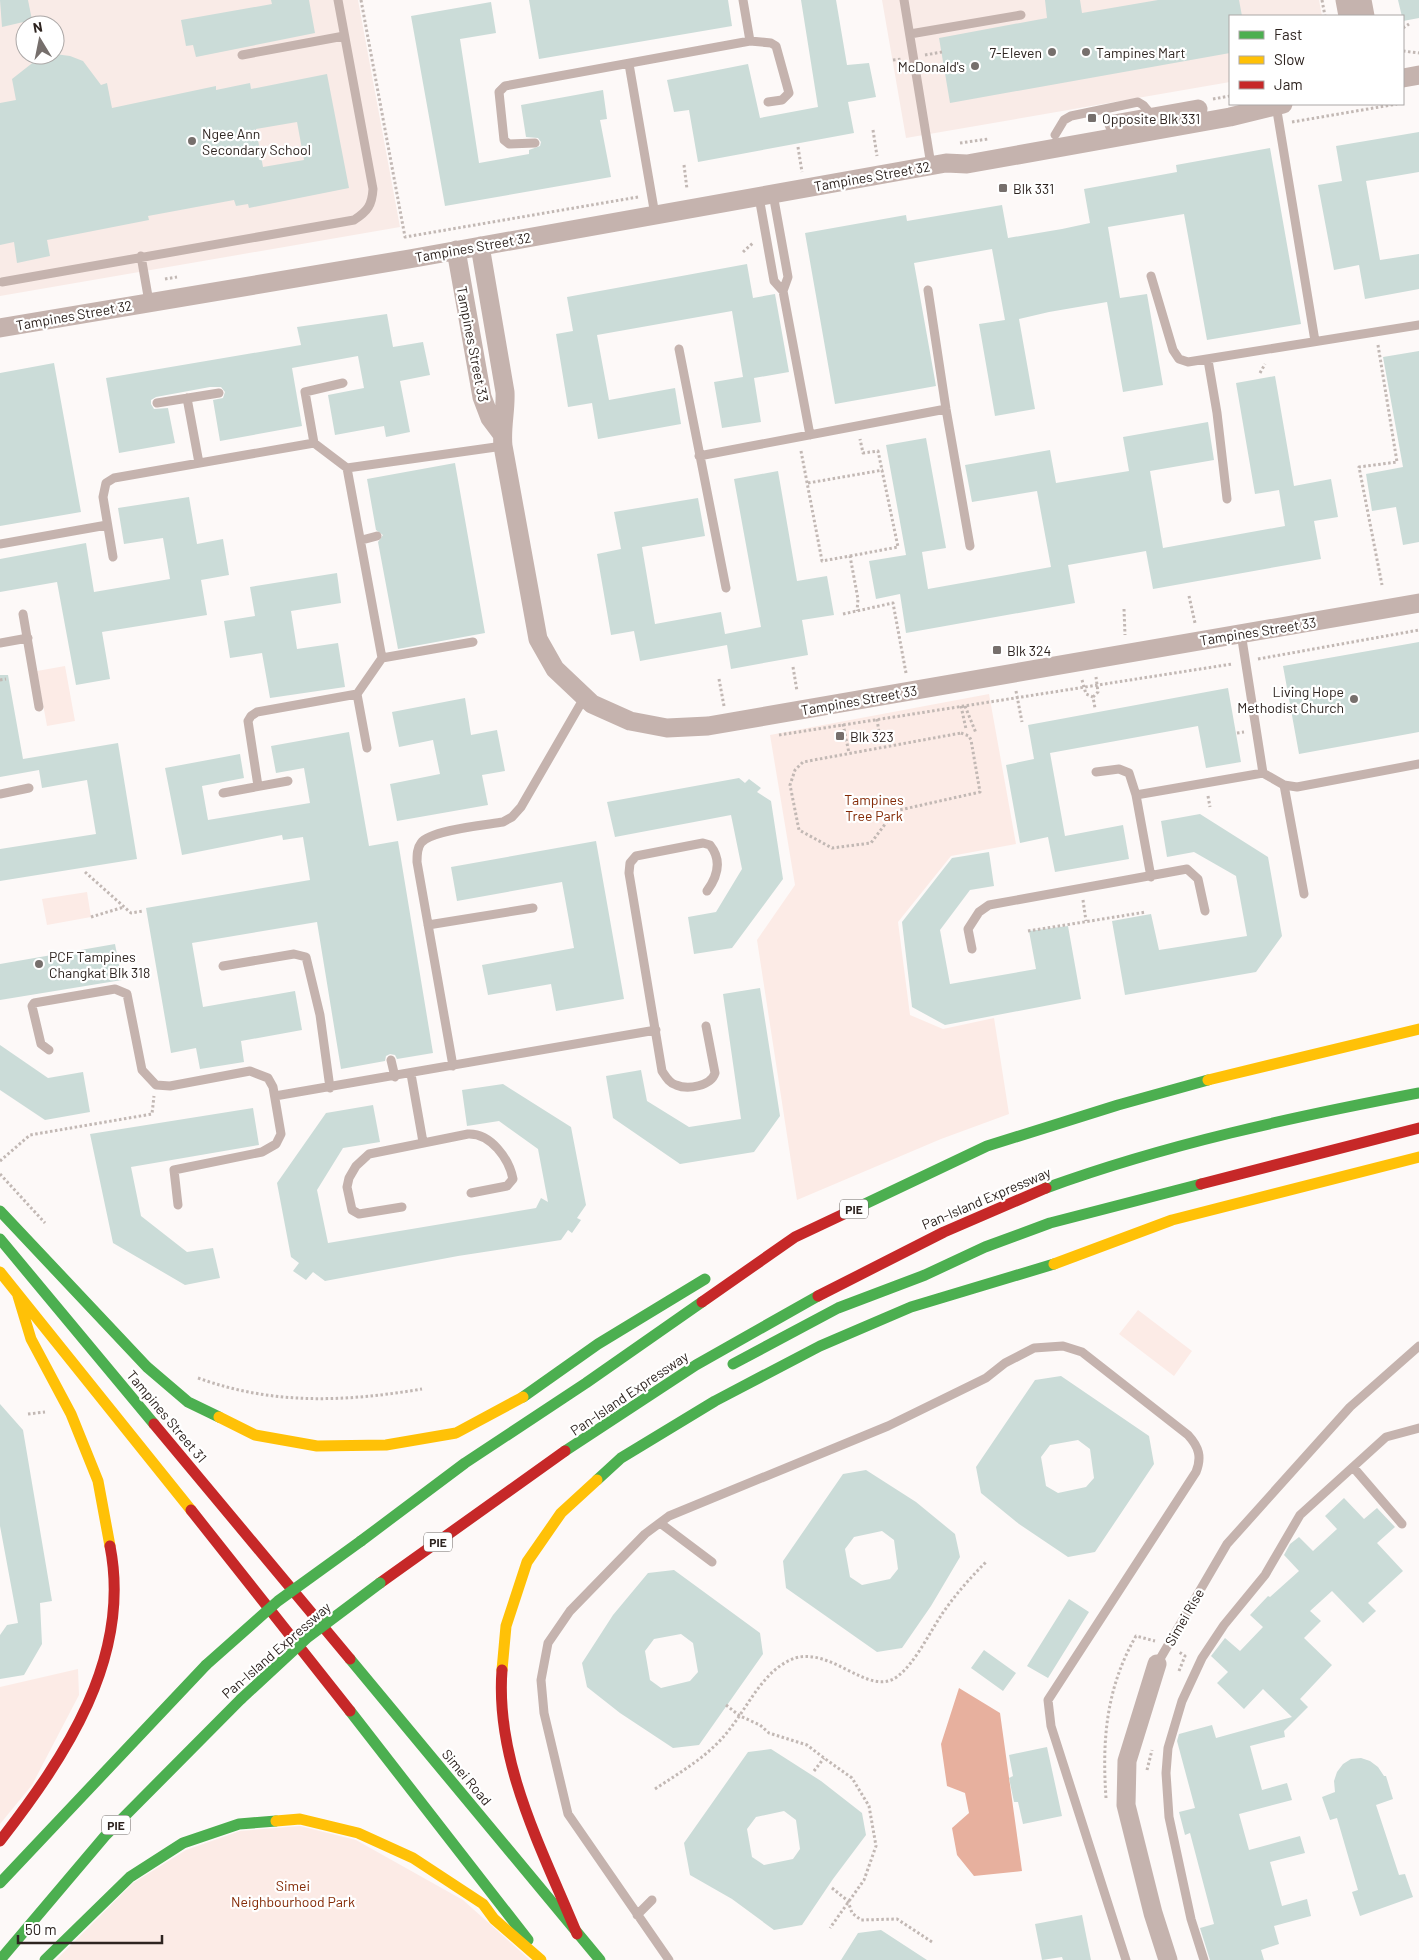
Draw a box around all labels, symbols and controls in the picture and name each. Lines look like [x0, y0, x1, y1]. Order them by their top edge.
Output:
north arrow [15, 15, 65, 65]
legend [1229, 15, 1404, 105]
text: N [32, 18, 44, 36]
text: Fast [1274, 25, 1302, 43]
place label: 7-Eleven [989, 44, 1042, 61]
place label: Tampines Mart [1096, 44, 1186, 61]
marker: 7-Eleven [1046, 46, 1058, 58]
marker: Tampines Mart [1080, 46, 1092, 58]
text: Slow [1274, 50, 1305, 68]
place label: McDonald's [898, 58, 965, 75]
marker: McDonald's [969, 60, 981, 72]
text: Jam [1274, 75, 1303, 93]
place label: Opposite Blk 331 [1102, 110, 1200, 127]
marker: Opposite Blk 331 [1086, 112, 1098, 124]
place label: Ngee Ann Secondary School [202, 125, 311, 158]
marker: Ngee Ann Secondary School [186, 135, 198, 147]
street label: Tampines Street 32 [812, 157, 932, 195]
place label: Blk 331 [1013, 180, 1054, 197]
marker: Blk 331 [997, 182, 1009, 194]
street label: Tampines Street 32 [413, 228, 533, 266]
street label: Tampines Street 33 [453, 285, 493, 403]
street label: Tampines Street 32 [14, 296, 134, 334]
street label: Tampines Street 33 [1199, 613, 1317, 649]
place label: Blk 324 [1007, 642, 1051, 659]
marker: Blk 324 [991, 644, 1003, 656]
street label: Tampines Street 33 [800, 681, 918, 719]
place label: Living Hope Methodist Church [1237, 683, 1344, 716]
marker: Living Hope Methodist Church [1348, 693, 1360, 705]
place label: Blk 323 [850, 728, 894, 745]
marker: Blk 323 [834, 730, 846, 742]
park label: Tampines Tree Park [844, 791, 904, 824]
place label: PCF Tampines Changkat Blk 318 [49, 948, 150, 981]
marker: PCF Tampines Changkat Blk 318 [33, 958, 45, 970]
street label: Pan-Island Expressway [919, 1163, 1054, 1233]
road number: PIE [840, 1200, 868, 1218]
street label: Pan-Island Expressway [567, 1347, 692, 1439]
street label: Tampines Street 31 [123, 1366, 211, 1466]
road number: PIE [424, 1532, 452, 1551]
street label: Simei Rise [1161, 1585, 1207, 1649]
street label: Pan-Island Expressway [218, 1598, 334, 1702]
street label: Simei Road [439, 1745, 495, 1809]
road number: PIE [102, 1816, 130, 1834]
park label: Simei Neighbourhood Park [231, 1877, 355, 1910]
scale bar [18, 1912, 161, 1944]
text: 50 m [25, 1920, 57, 1938]

